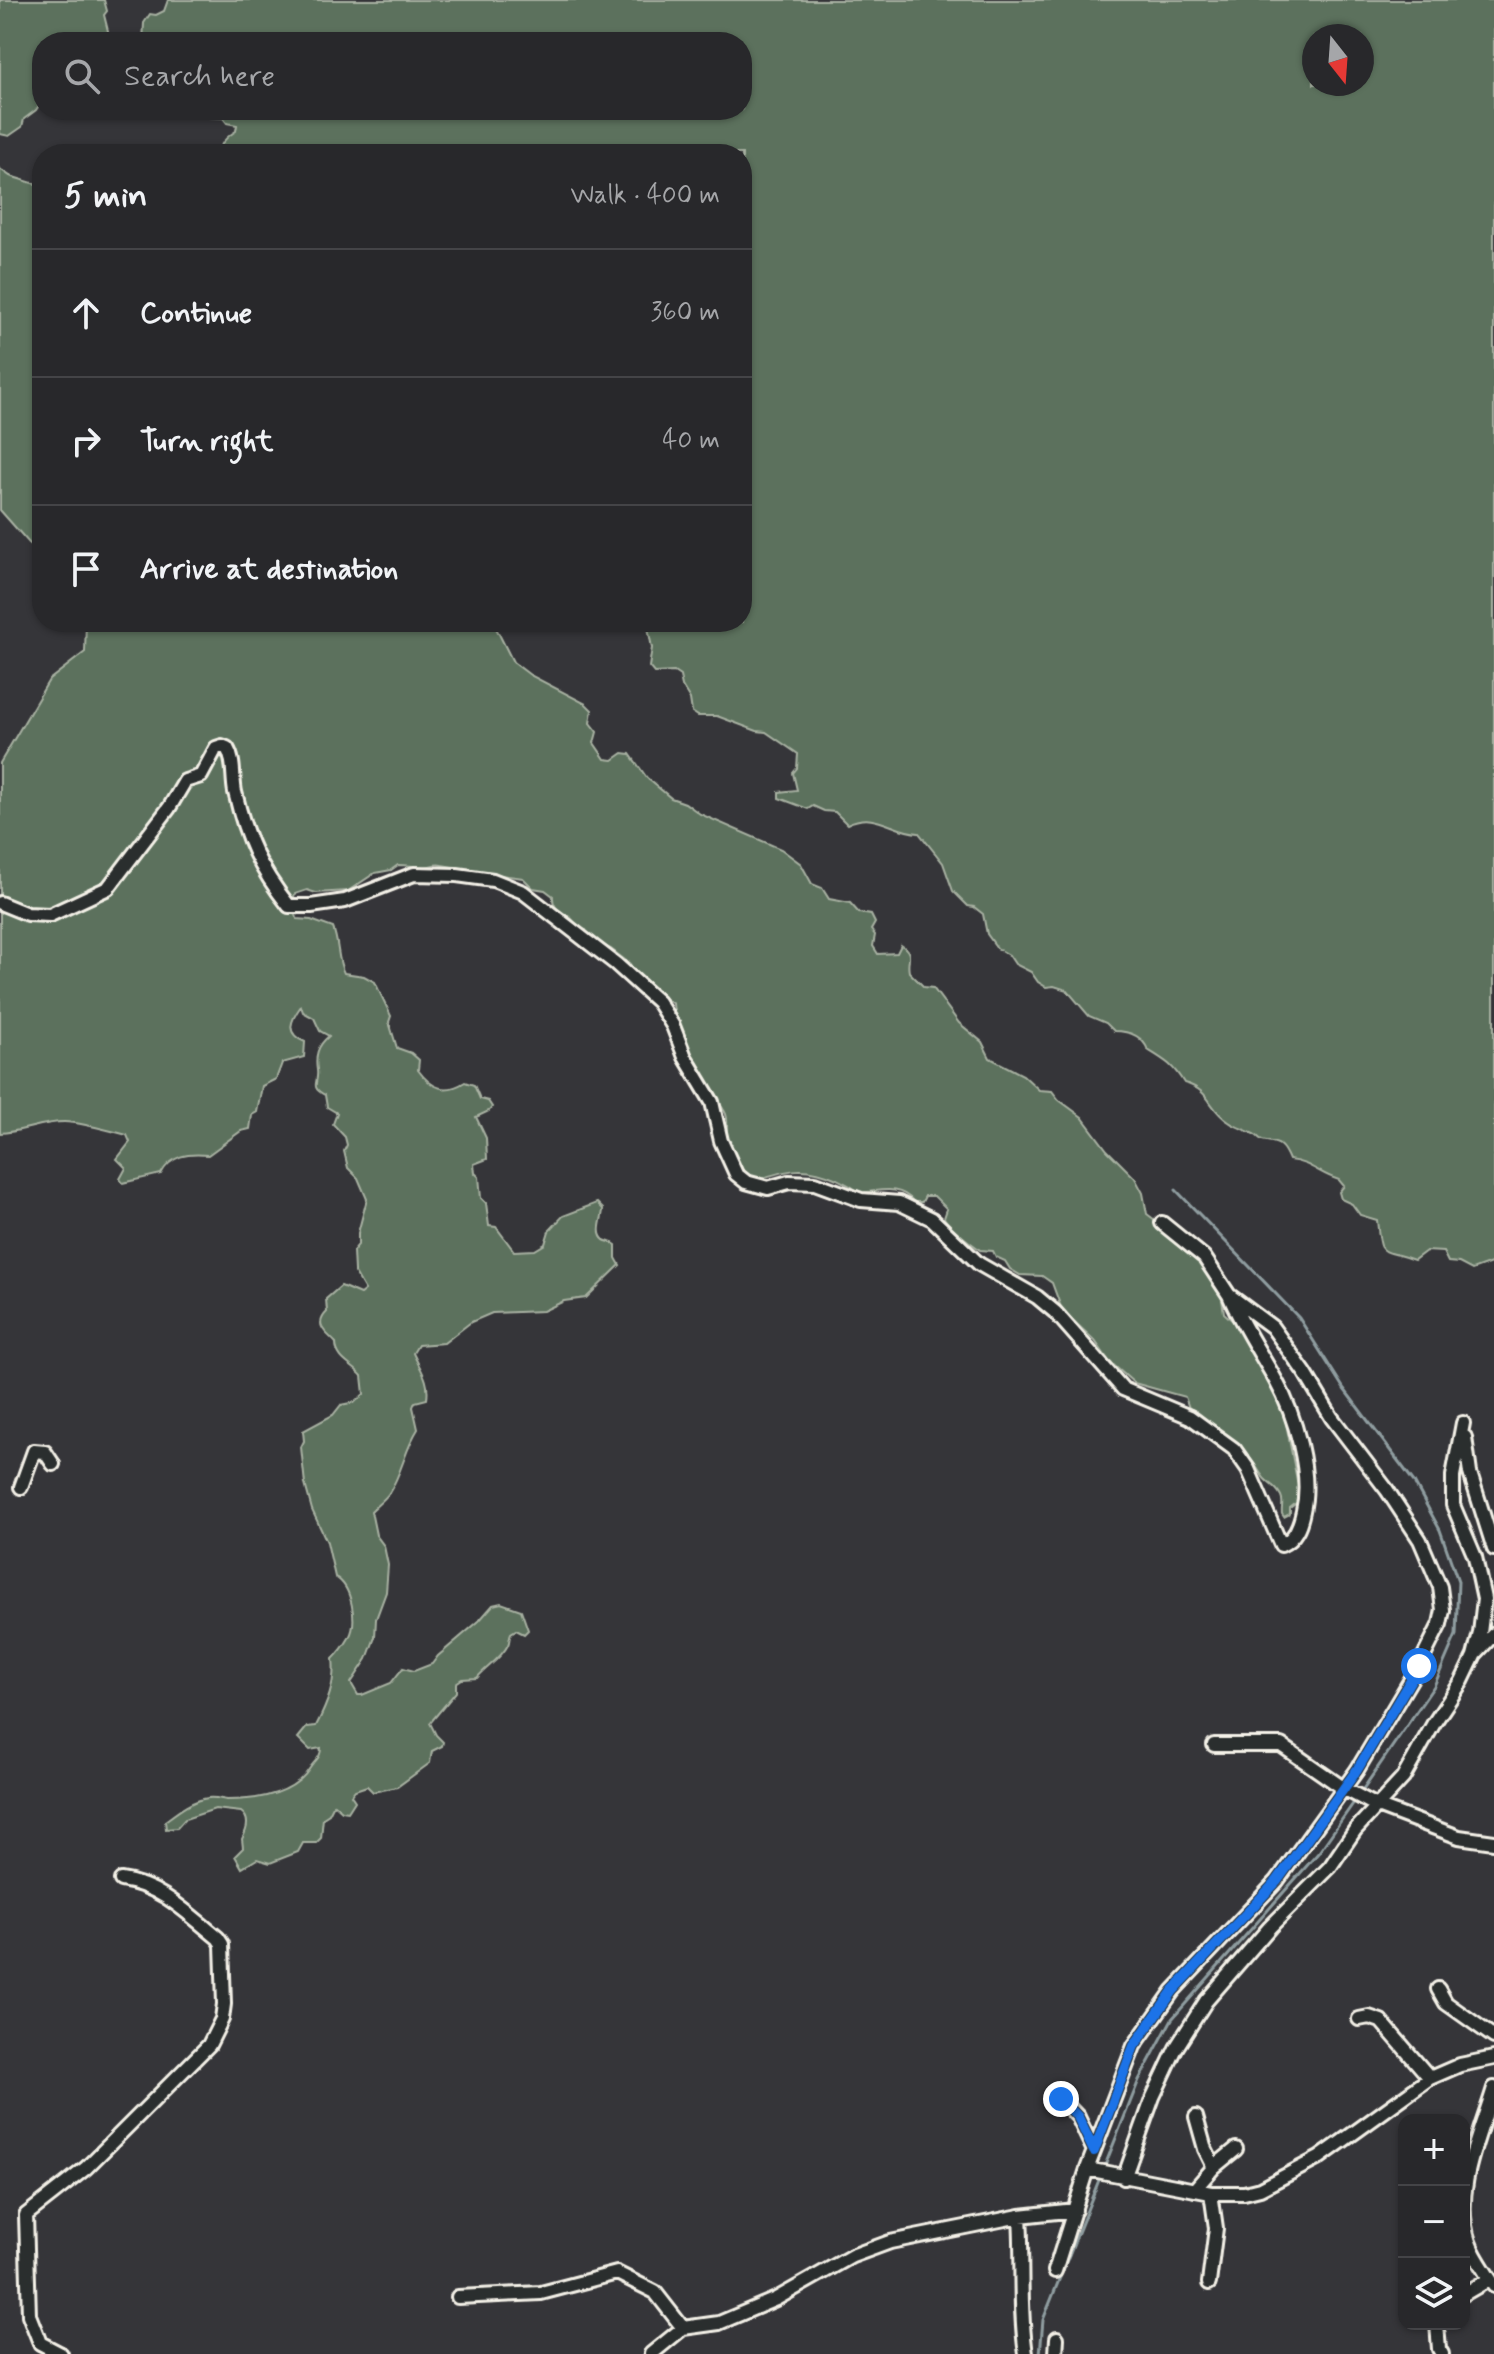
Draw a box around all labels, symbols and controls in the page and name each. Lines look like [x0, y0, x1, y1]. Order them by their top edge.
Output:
north arrow [1302, 24, 1374, 96]
search box [32, 32, 752, 120]
icon: search [60, 54, 104, 98]
text: Search here [124, 57, 275, 96]
text: 5 min [64, 174, 147, 219]
text: Walk · 400 m [570, 179, 720, 213]
icon: ahead [64, 291, 108, 335]
text: Continue [140, 294, 252, 333]
text: 360 m [651, 296, 720, 330]
icon: right [64, 419, 108, 463]
text: Turn right [140, 422, 273, 461]
text: 40 m [662, 424, 720, 458]
icon: arrive [64, 547, 108, 591]
text: Arrive at destination [140, 550, 398, 589]
route start [1401, 1648, 1437, 1684]
route end [1043, 2081, 1079, 2117]
map controls [1398, 2114, 1470, 2330]
button: + [1398, 2114, 1470, 2186]
button: − [1398, 2186, 1470, 2258]
button: layers [1398, 2258, 1470, 2330]

